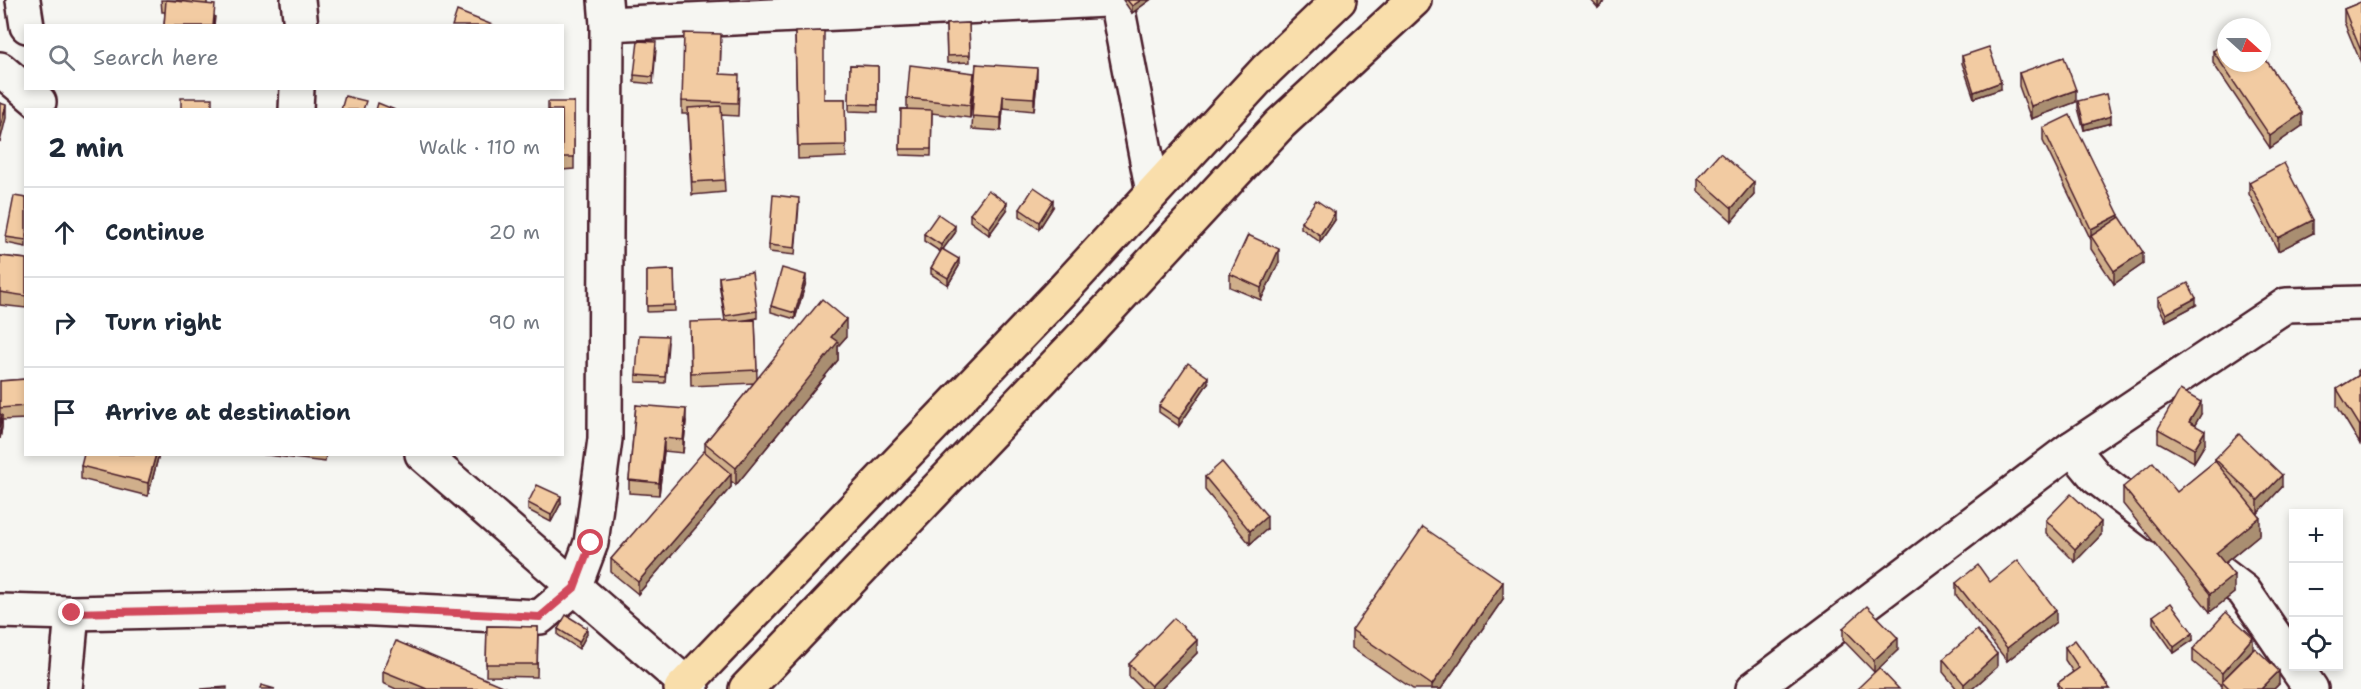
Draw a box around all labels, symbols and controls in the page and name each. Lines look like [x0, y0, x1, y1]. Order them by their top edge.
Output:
north arrow [2217, 18, 2271, 72]
search box [24, 24, 564, 90]
icon: search [45, 41, 78, 74]
text: Search here [93, 43, 219, 72]
text: 2 min [48, 130, 124, 165]
text: Walk · 110 m [419, 134, 540, 160]
icon: ahead [48, 216, 81, 249]
text: Continue [105, 218, 205, 247]
text: 20 m [489, 219, 540, 245]
icon: right [48, 306, 81, 339]
text: Turn right [105, 308, 222, 337]
text: 90 m [488, 309, 540, 335]
icon: arrive [48, 396, 81, 429]
text: Arrive at destination [105, 398, 351, 427]
map controls [2289, 509, 2343, 671]
button: + [2289, 509, 2343, 563]
route start [577, 529, 603, 555]
button: − [2289, 563, 2343, 617]
route end [58, 599, 84, 625]
button: locate [2289, 617, 2343, 671]

